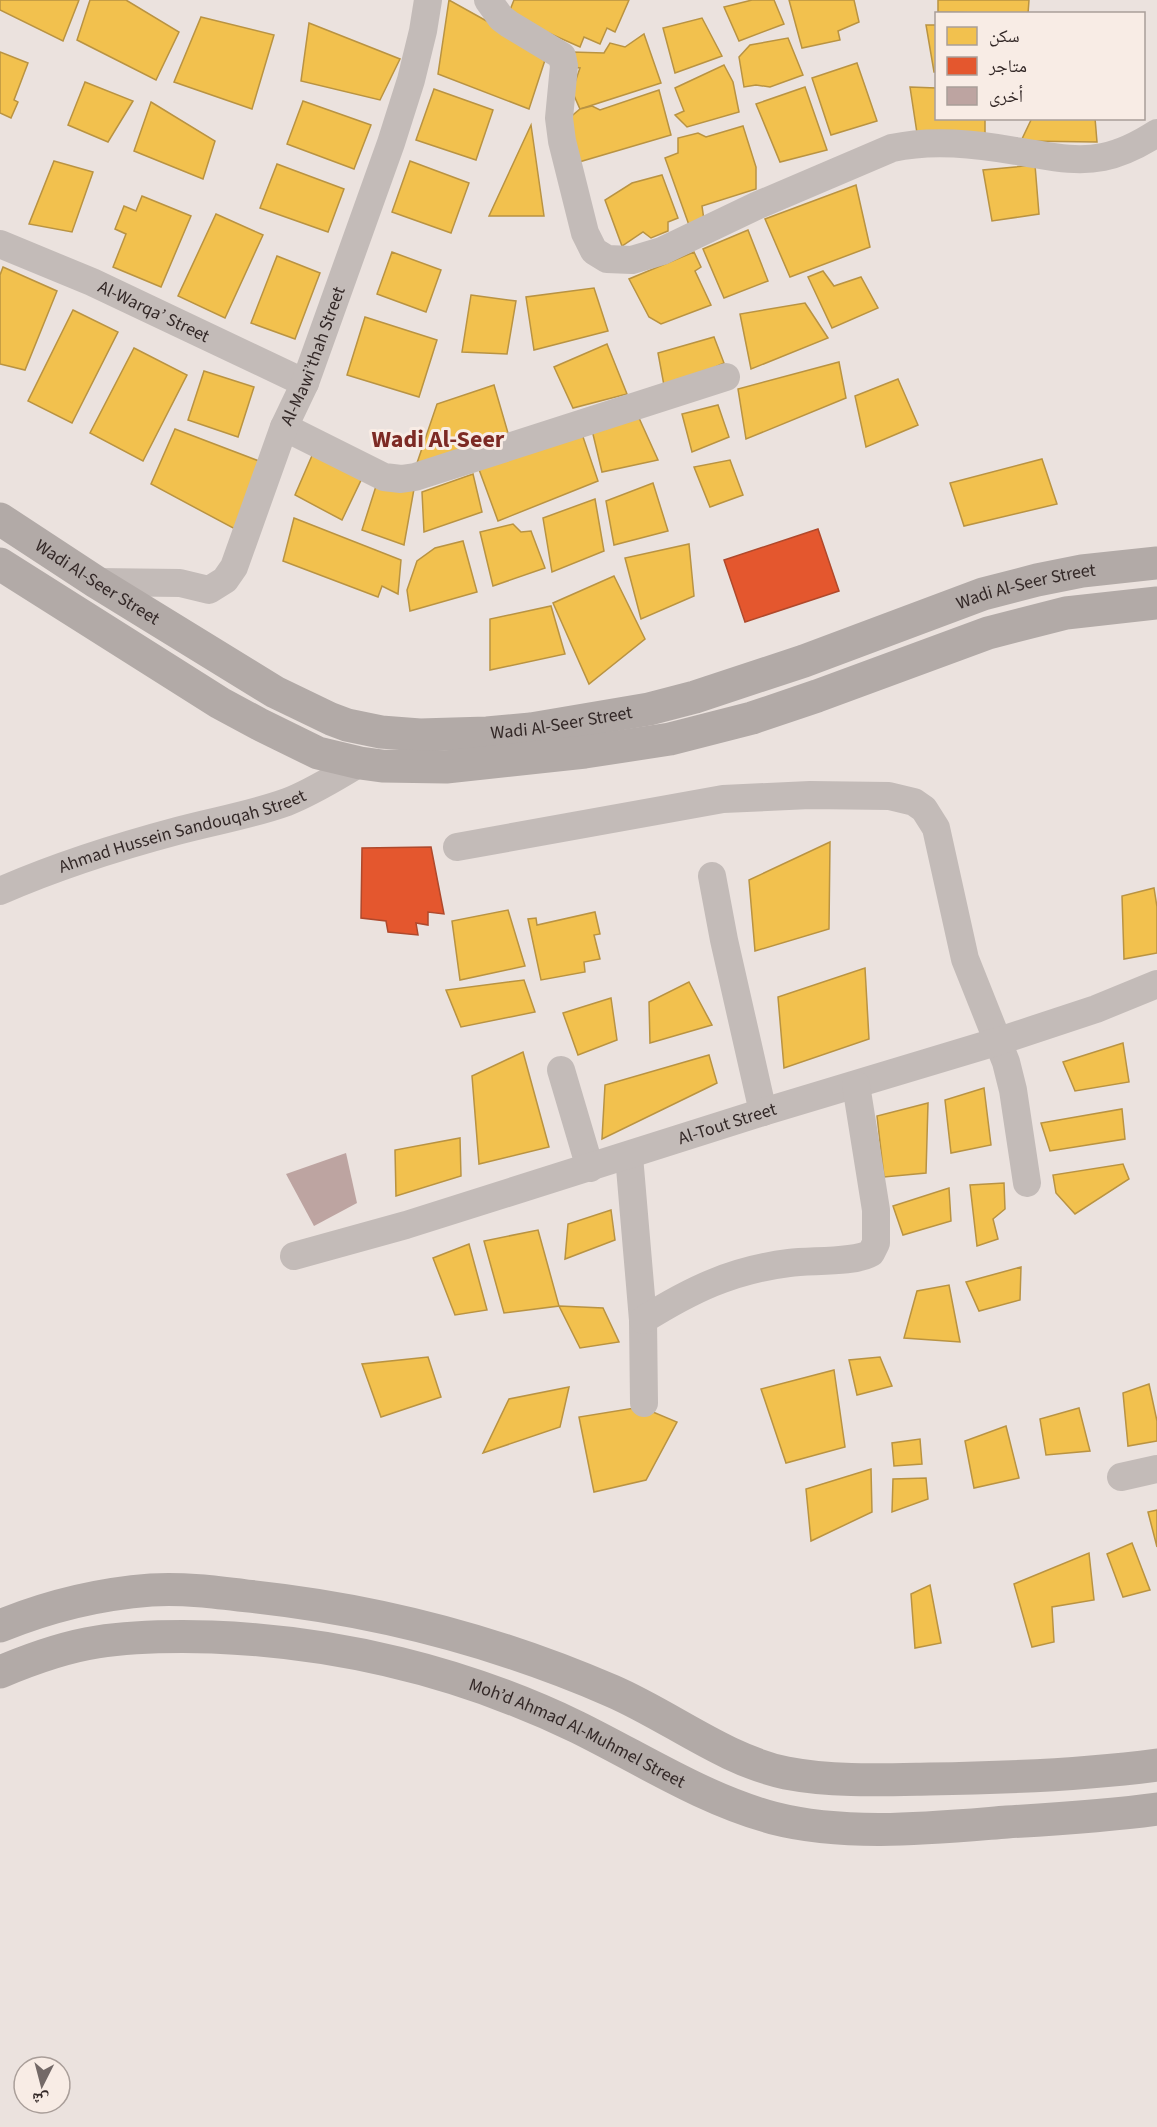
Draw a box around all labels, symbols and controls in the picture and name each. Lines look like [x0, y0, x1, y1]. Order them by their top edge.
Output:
legend [935, 12, 1145, 120]
text: سكن [989, 24, 1020, 49]
text: متاجر [988, 54, 1027, 79]
text: أخرى [989, 84, 1023, 109]
street label: Al-Warqa’ Street [94, 274, 214, 349]
street label: Al-Mawi’thah Street [274, 283, 351, 430]
district label: Wadi Al-Seer [372, 422, 505, 457]
street label: Wadi Al-Seer Street [30, 533, 165, 631]
street label: Wadi Al-Seer Street [952, 557, 1097, 616]
street label: Wadi Al-Seer Street [489, 700, 634, 745]
street label: Ahmad Hussein Sandouqah Street [55, 783, 310, 879]
street label: Al-Tout Street [675, 1096, 779, 1151]
street label: Moh’d Ahmad Al-Muhmel Street [466, 1672, 690, 1794]
north arrow [12, 2055, 72, 2115]
text: ش [31, 2087, 50, 2111]

